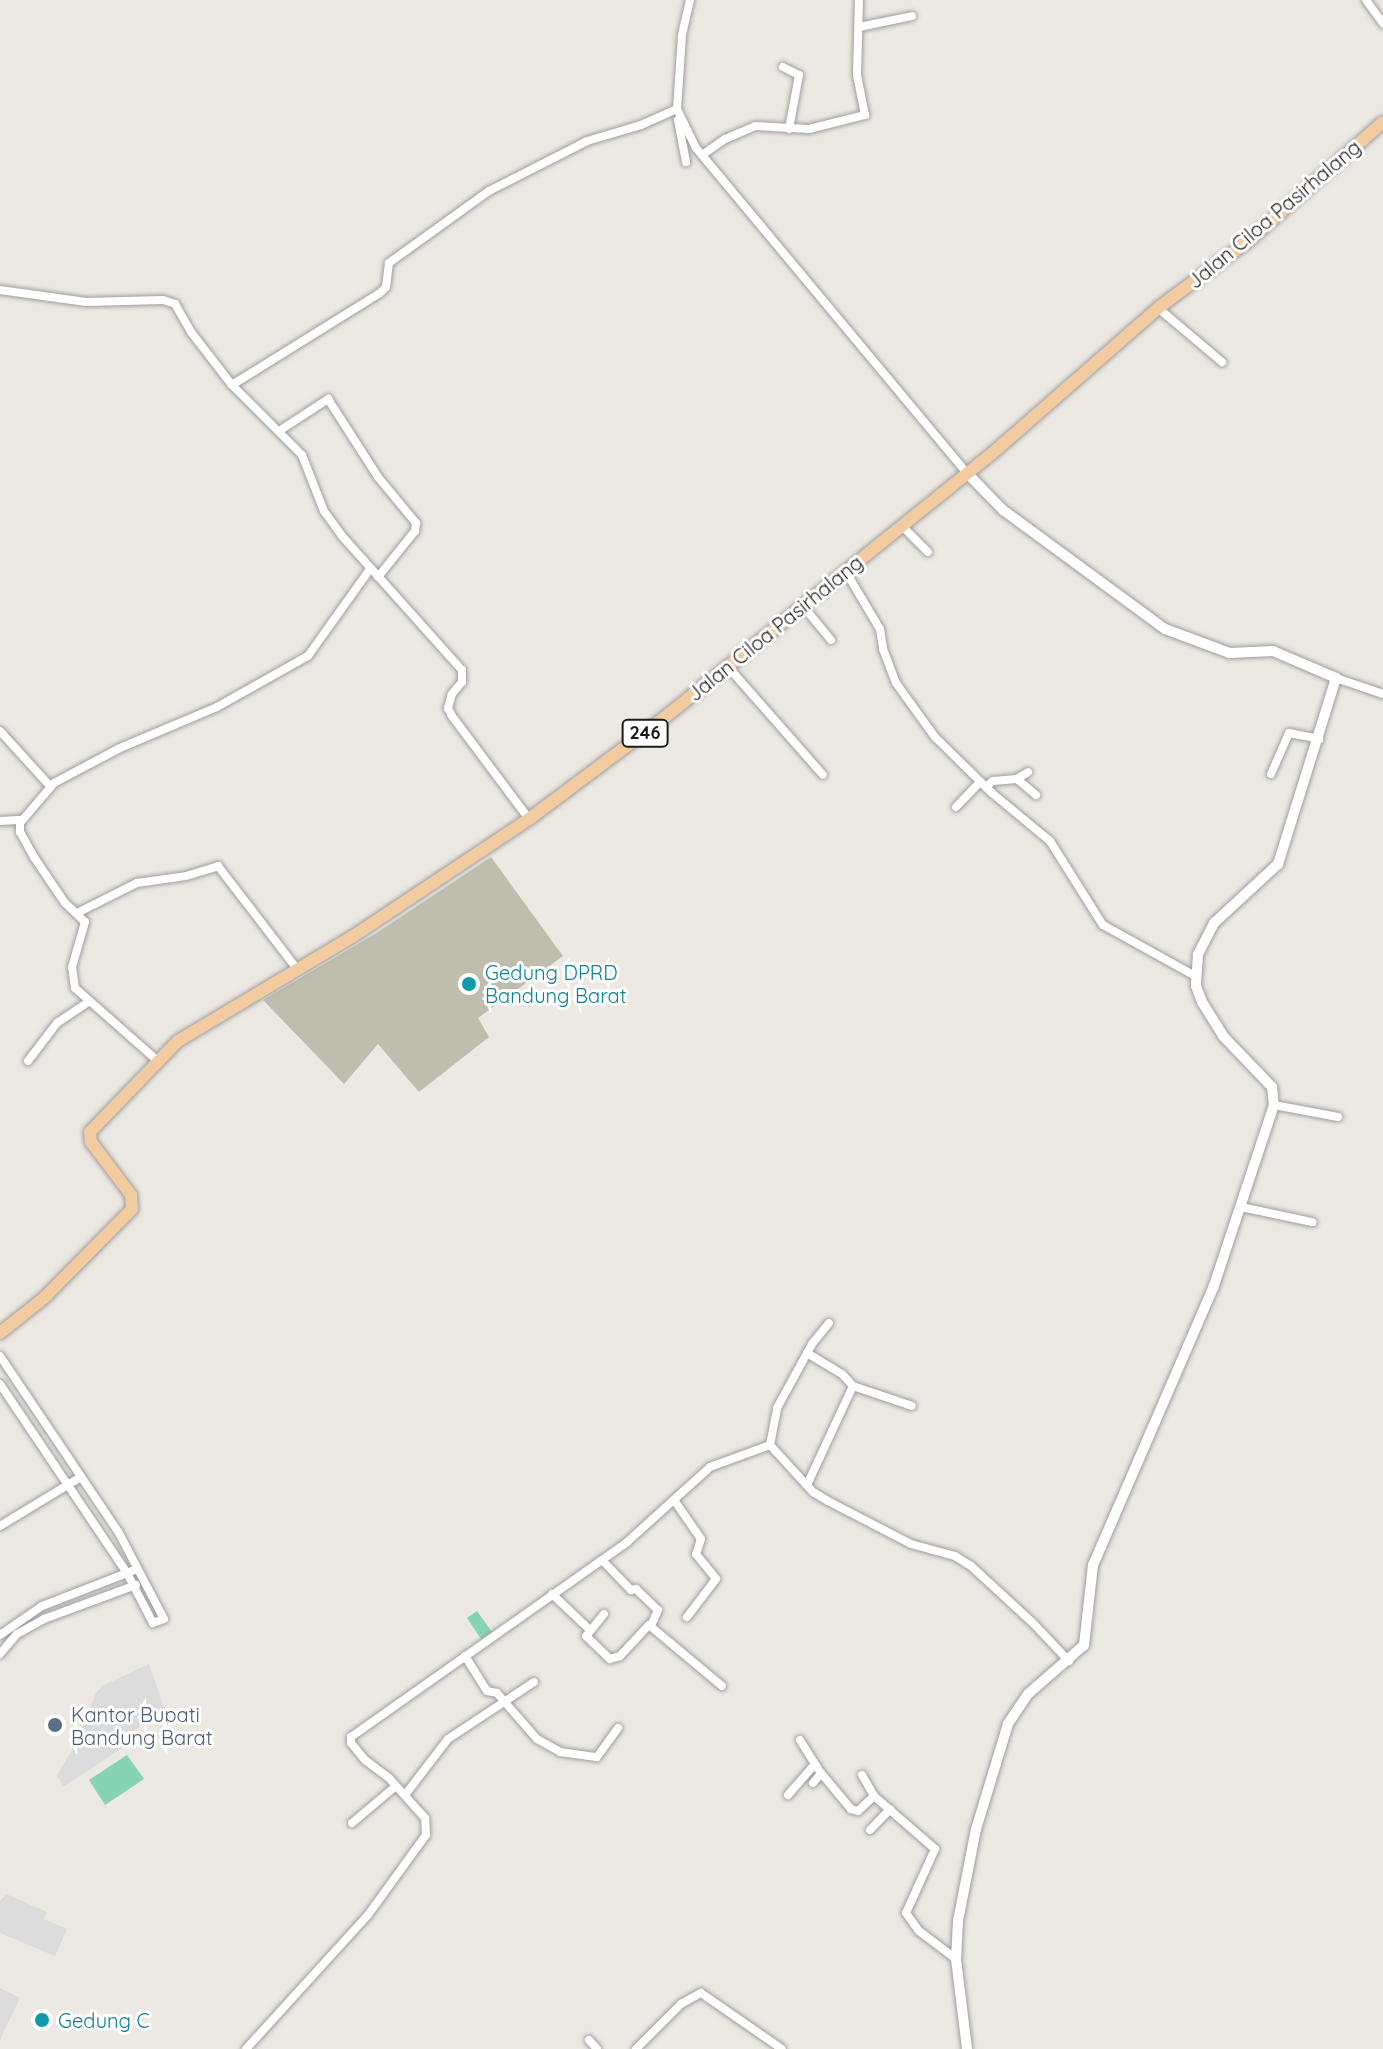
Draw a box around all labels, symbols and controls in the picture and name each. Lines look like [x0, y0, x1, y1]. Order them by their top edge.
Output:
street label: Jalan Ciloa Pasirhalang [1183, 135, 1365, 293]
street label: Jalan Ciloa Pasirhalang [683, 550, 867, 706]
road number: 246 [621, 719, 669, 747]
place label: Gedung DPRD Bandung Barat [485, 960, 627, 1007]
marker: Gedung DPRD Bandung Barat [460, 975, 478, 993]
place label: Kantor Bupati Bandung Barat [71, 1702, 213, 1749]
marker: Kantor Bupati Bandung Barat [46, 1716, 64, 1734]
place label: Gedung C [58, 2008, 150, 2032]
marker: Gedung C [33, 2011, 51, 2029]

